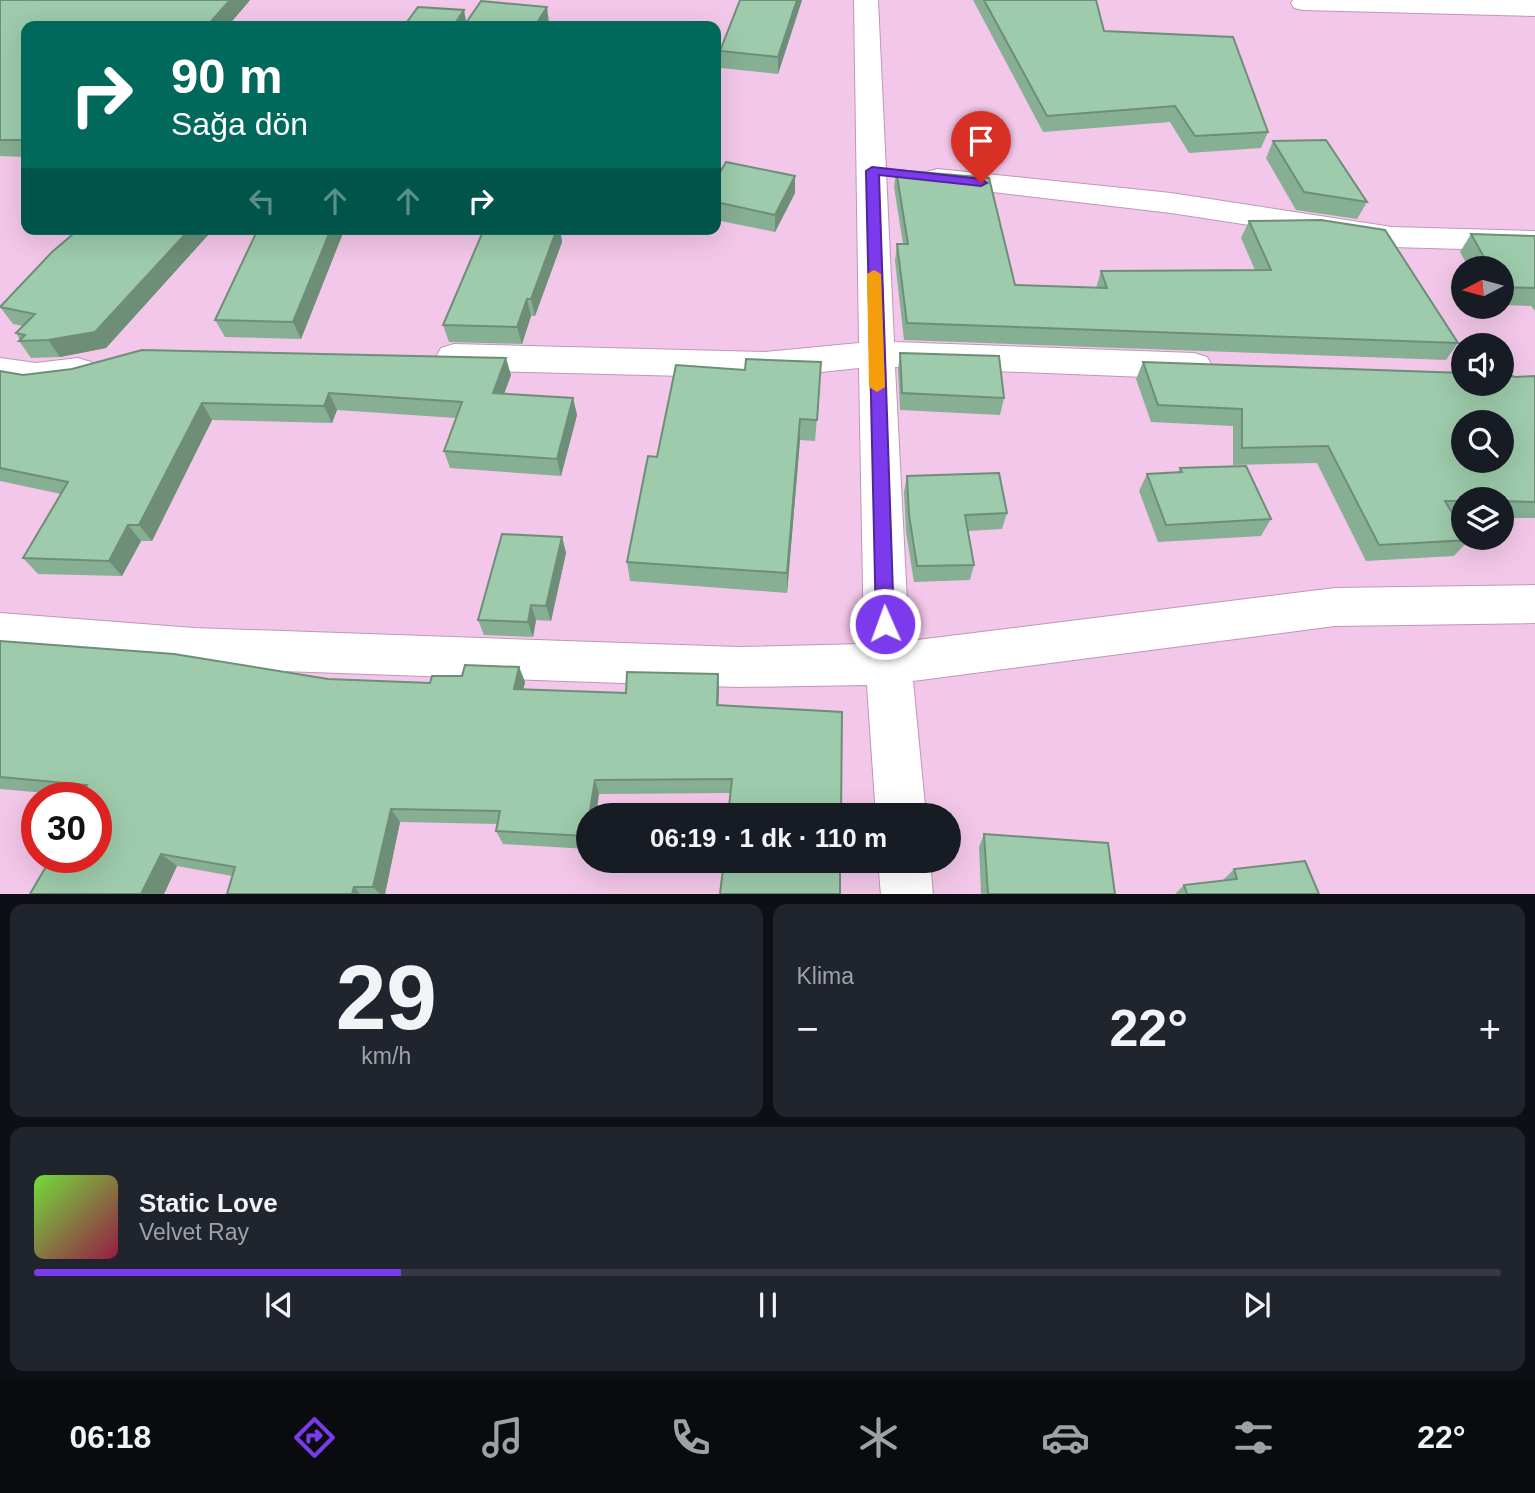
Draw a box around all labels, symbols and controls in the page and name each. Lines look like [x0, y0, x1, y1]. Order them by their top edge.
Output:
icon: right [56, 49, 147, 140]
text: 90 m [171, 49, 283, 103]
text: Sağa dön [171, 106, 308, 142]
pin [951, 111, 1011, 183]
icon: arrive [962, 122, 1000, 160]
icon: left [243, 182, 281, 220]
icon: ahead [316, 182, 354, 220]
icon: ahead [389, 182, 427, 220]
icon: right [462, 182, 500, 220]
north arrow [1451, 256, 1514, 318]
map controls [1451, 256, 1514, 550]
button: sound [1451, 333, 1514, 396]
button: search [1451, 410, 1514, 473]
button: layers [1451, 487, 1514, 550]
position arrow [848, 587, 922, 661]
speed limit sign: 30 [21, 782, 112, 873]
text: 06:19 · 1 dk · 110 m [650, 823, 887, 853]
text: 29 [336, 947, 437, 1048]
text: Klima [797, 963, 854, 989]
text: 22° [1109, 999, 1188, 1057]
text: − [797, 1008, 819, 1050]
text: + [1479, 1008, 1501, 1050]
text: km/h [361, 1043, 411, 1069]
text: Static Love [139, 1188, 278, 1218]
text: Velvet Ray [139, 1219, 249, 1245]
icon: previous [260, 1286, 298, 1324]
icon: pause [749, 1286, 787, 1324]
icon: next [1238, 1286, 1276, 1324]
icon: directions [290, 1413, 339, 1462]
icon: music [478, 1413, 527, 1462]
icon: phone [666, 1413, 715, 1462]
icon: climate [854, 1413, 903, 1462]
icon: car [1041, 1413, 1090, 1462]
icon: filters [1229, 1413, 1278, 1462]
text: 06:18 [69, 1419, 151, 1455]
text: 22° [1417, 1419, 1466, 1455]

